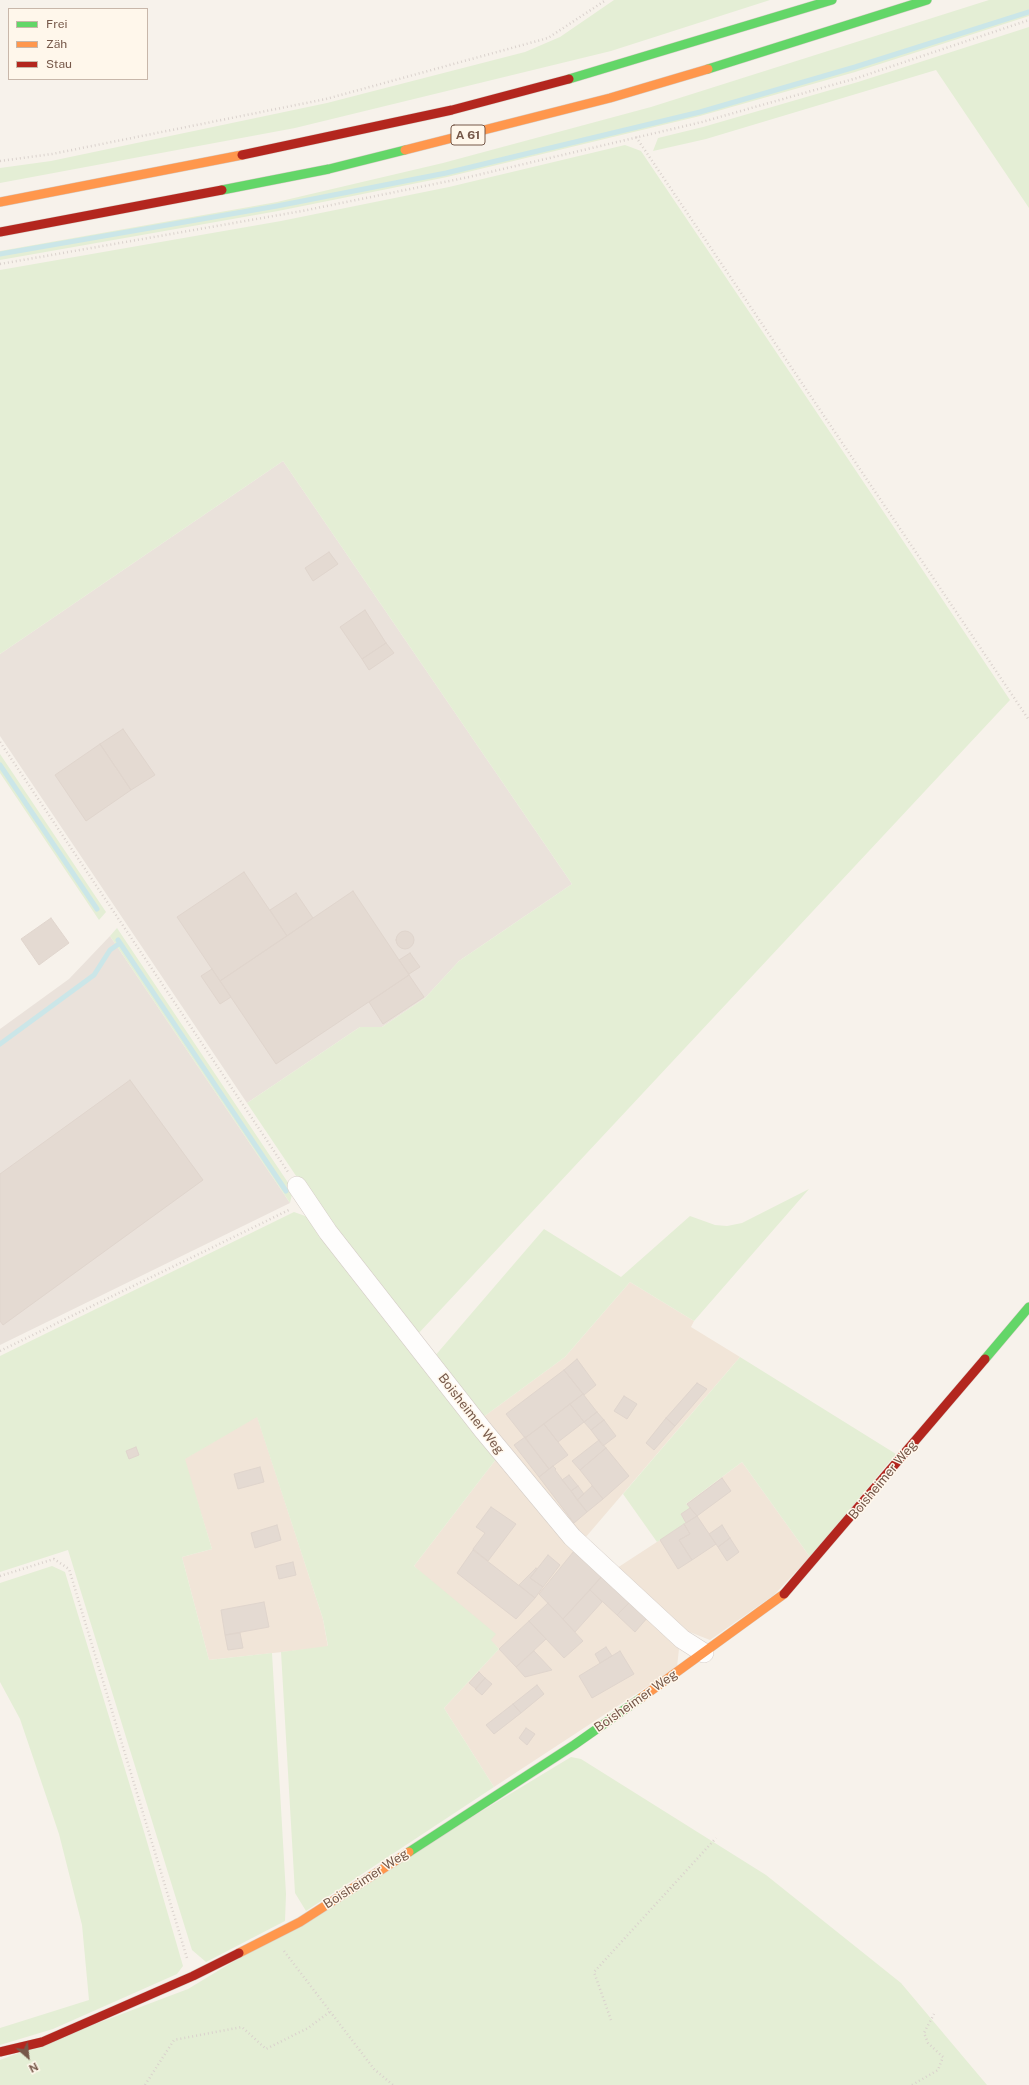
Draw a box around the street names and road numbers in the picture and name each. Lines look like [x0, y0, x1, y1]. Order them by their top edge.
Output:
road number: A 61 [451, 125, 485, 145]
street label: Boisheimer Weg [435, 1371, 507, 1457]
street label: Boisheimer Weg [845, 1437, 921, 1523]
street label: Boisheimer Weg [591, 1666, 681, 1736]
street label: Boisheimer Weg [321, 1846, 411, 1912]

